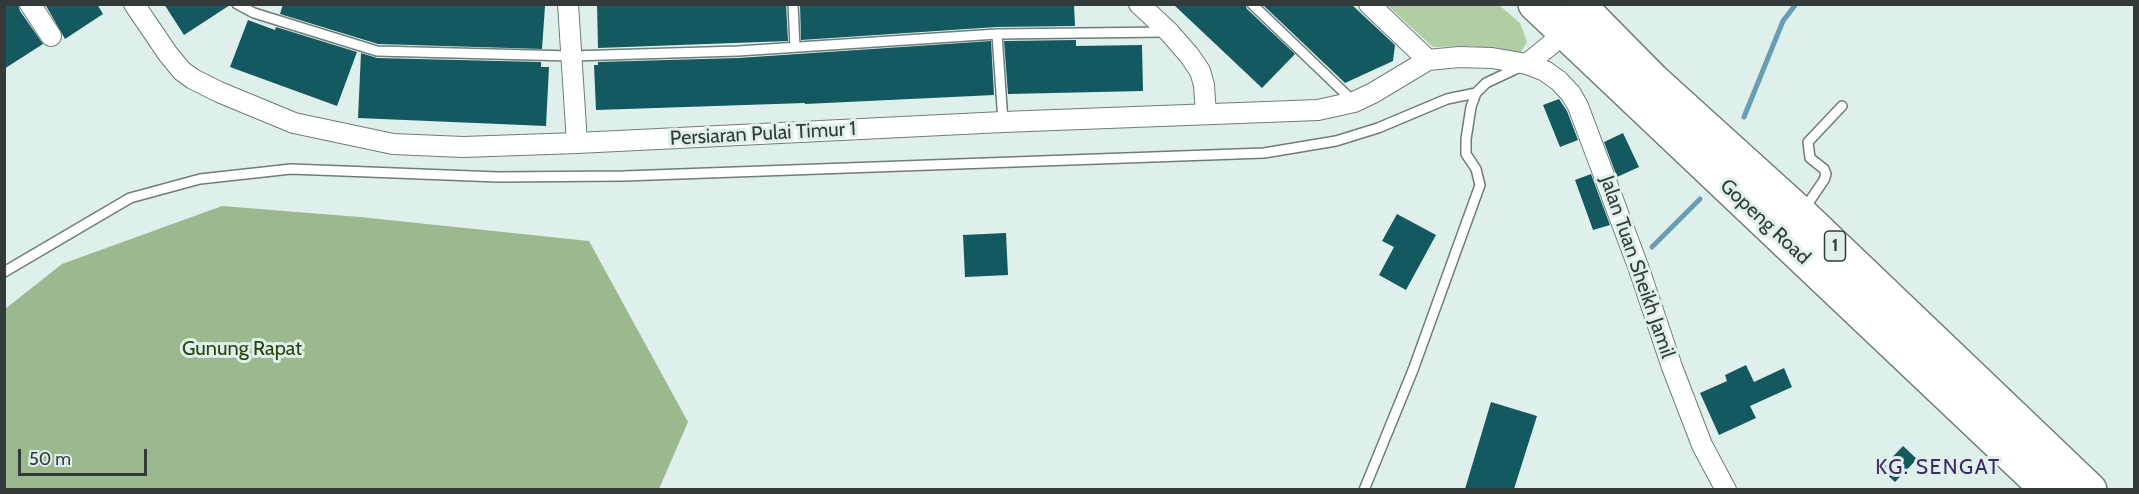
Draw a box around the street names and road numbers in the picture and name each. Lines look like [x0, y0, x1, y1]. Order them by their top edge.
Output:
street label: Persiaran Pulai Timur 1 [669, 117, 857, 151]
street label: Jalan Tuan Sheikh Jamil [1595, 173, 1679, 361]
street label: Gopeng Road [1715, 174, 1815, 270]
road number: 1 [1824, 231, 1846, 261]

